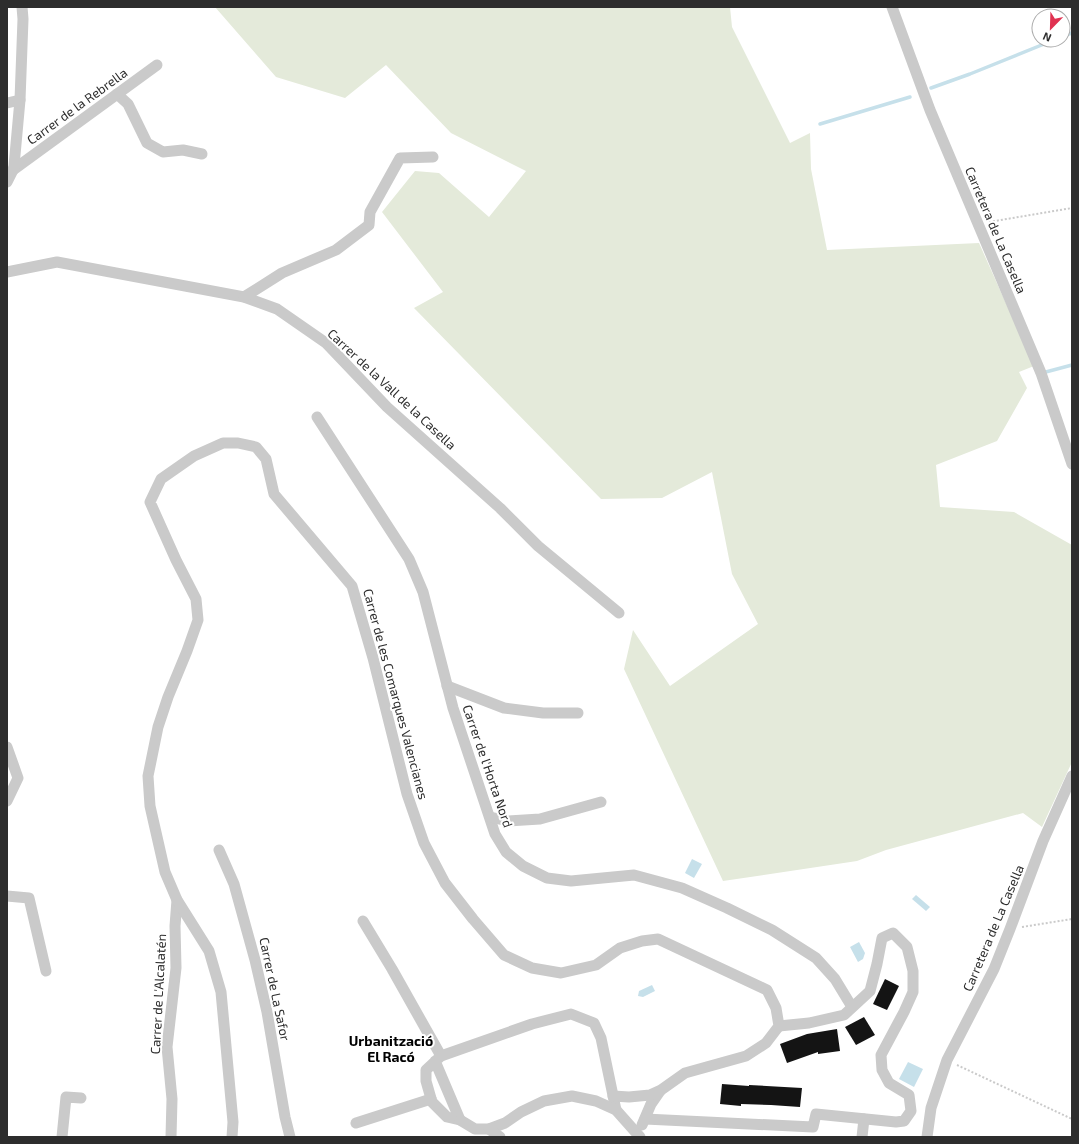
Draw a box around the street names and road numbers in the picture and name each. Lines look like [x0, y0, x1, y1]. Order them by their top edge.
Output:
street label: Carrer de la Rebrella [24, 64, 130, 148]
street label: Carretera de La Casella [962, 164, 1030, 296]
street label: Carrer de la Vall de la Casella [324, 325, 460, 453]
street label: Carrer de les Comarques Valencianes [360, 587, 432, 801]
street label: Carrer de l'Horta Nord [459, 703, 517, 829]
street label: Carretera de La Casella [959, 862, 1027, 994]
street label: Carrer de L'Alcalatén [147, 933, 169, 1055]
street label: Carrer de La Safor [256, 936, 294, 1042]

